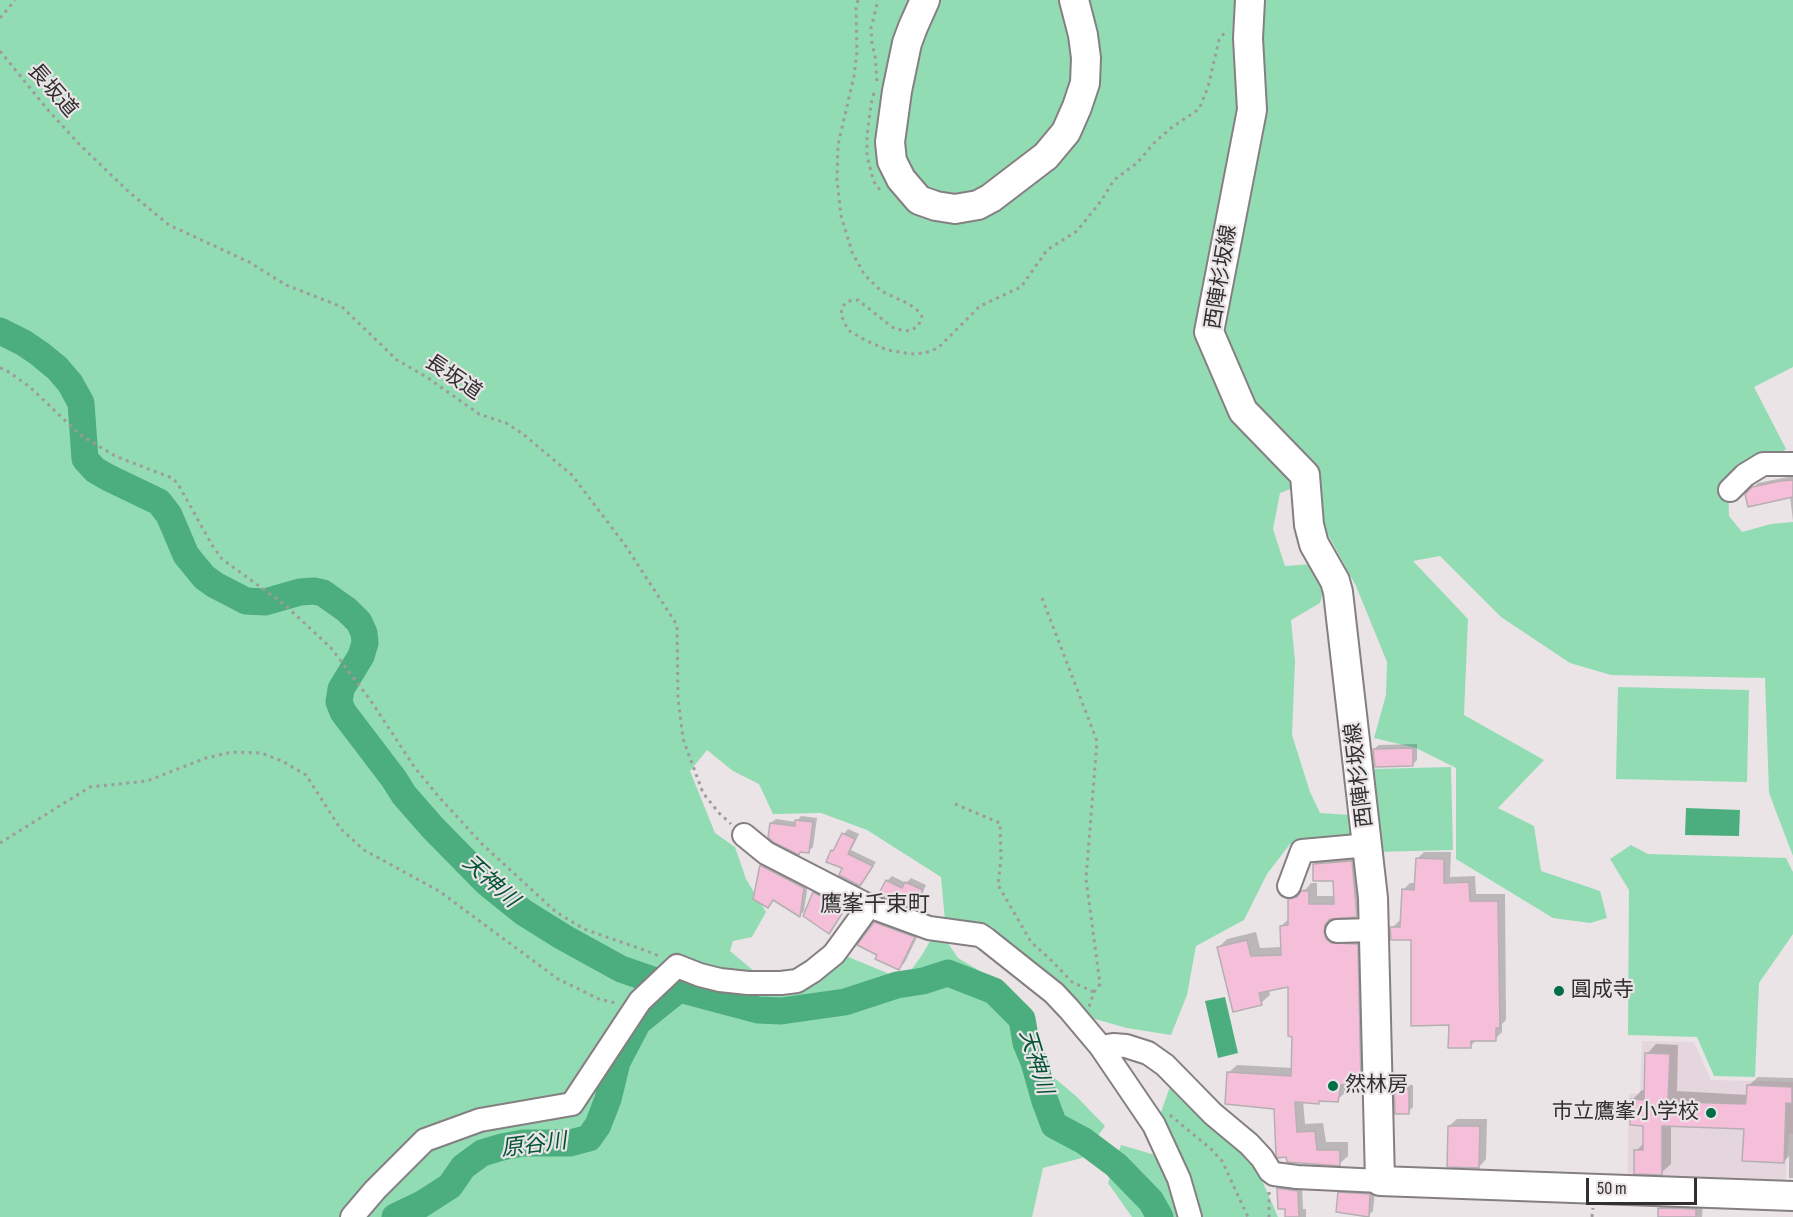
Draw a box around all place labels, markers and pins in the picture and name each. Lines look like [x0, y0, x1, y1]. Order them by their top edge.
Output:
place label: 圓成寺 [1571, 978, 1634, 1004]
marker: 圓成寺 [1552, 984, 1566, 998]
place label: 然林房 [1345, 1073, 1408, 1099]
marker: 然林房 [1326, 1079, 1340, 1093]
place label: 市立鷹峯小学校 [1552, 1100, 1699, 1126]
marker: 市立鷹峯小学校 [1704, 1106, 1718, 1120]

